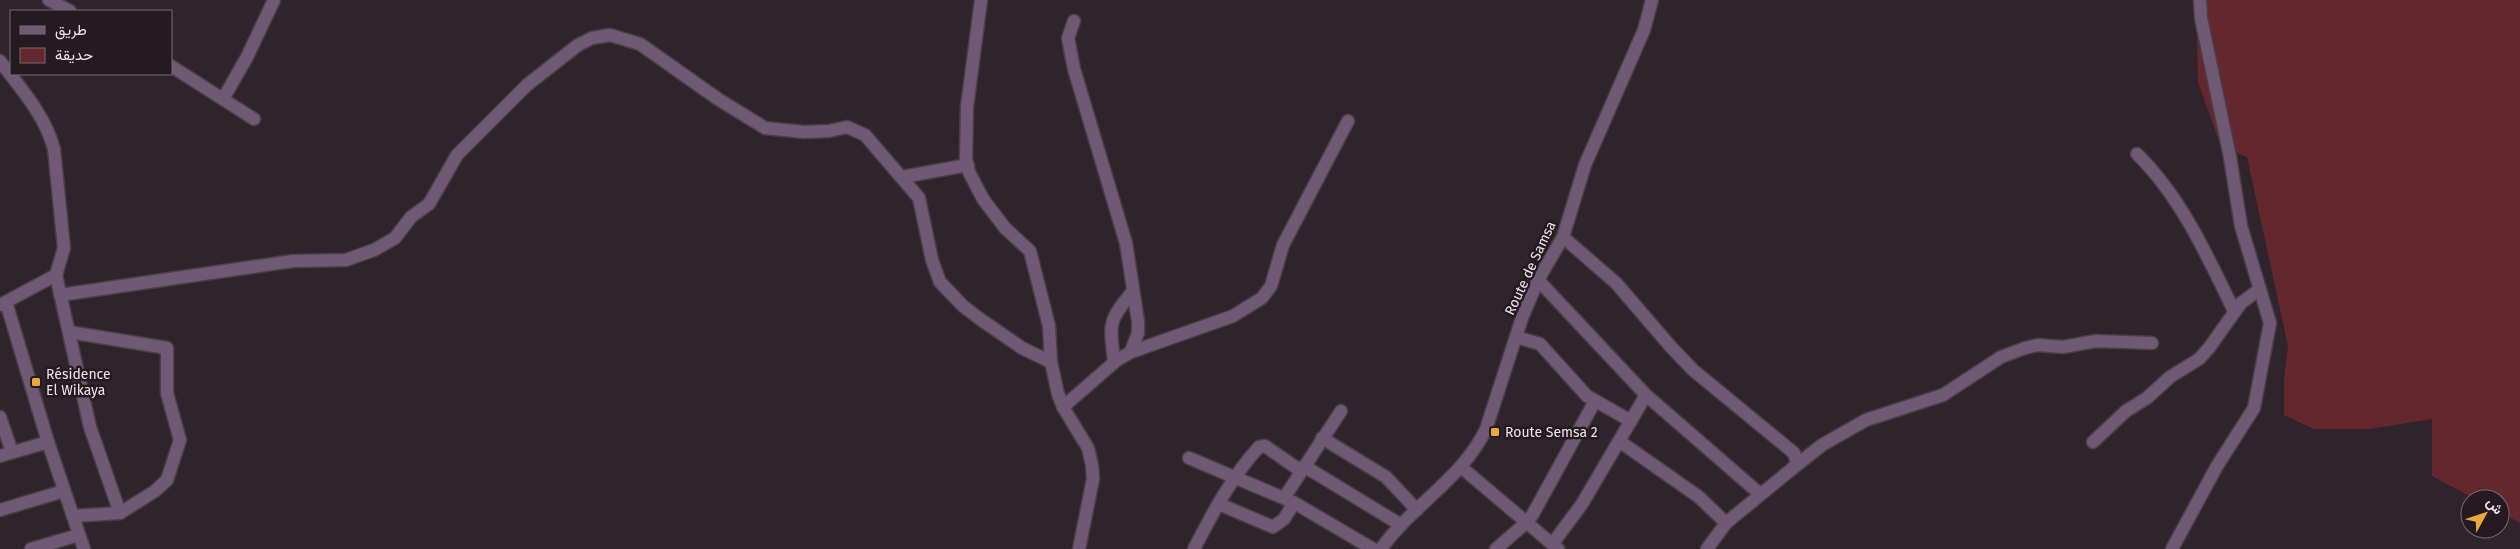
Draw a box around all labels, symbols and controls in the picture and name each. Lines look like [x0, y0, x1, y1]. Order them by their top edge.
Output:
legend [10, 10, 172, 75]
text: طريق [55, 21, 87, 40]
text: حديقة [55, 46, 93, 64]
street label: Route de Samsa [1501, 219, 1560, 318]
place label: Résidence El Wikaya [46, 366, 111, 399]
marker: Résidence El Wikaya [30, 376, 42, 388]
place label: Route Semsa 2 [1505, 424, 1598, 441]
marker: Route Semsa 2 [1489, 426, 1501, 438]
north arrow [2460, 489, 2510, 539]
text: ش [2483, 494, 2507, 518]

